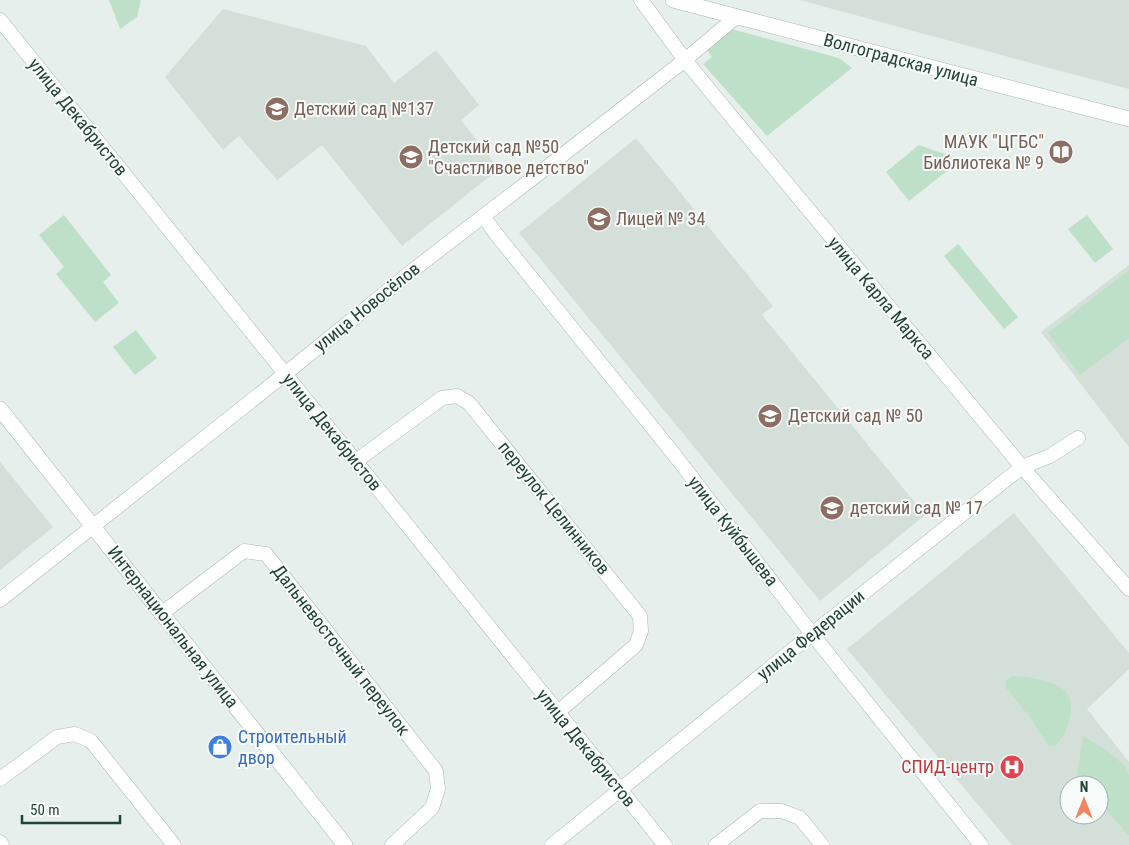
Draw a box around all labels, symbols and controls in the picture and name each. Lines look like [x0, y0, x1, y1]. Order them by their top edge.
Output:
street label: Волгоградская улица [821, 29, 981, 90]
street label: улица Декабристов [24, 54, 132, 180]
school or university icon: Детский сад №137 [264, 96, 290, 122]
place label: Детский сад №137 [294, 98, 434, 119]
place label: МАУК "ЦГБС" Библиотека № 9 [923, 131, 1044, 173]
place label: Детский сад №50 "Счастливое детство" [428, 136, 589, 178]
library icon: МАУК "ЦГБС" Библиотека № 9 [1048, 139, 1074, 165]
school or university icon: Детский сад №50 "Счастливое детство" [398, 144, 424, 170]
school or university icon: Лицей № 34 [586, 206, 612, 232]
place label: Лицей № 34 [616, 208, 705, 229]
street label: улица Карла Маркса [824, 232, 939, 363]
street label: улица Новосёлов [310, 258, 424, 356]
street label: улица Декабристов [278, 369, 386, 495]
school or university icon: Детский сад № 50 [757, 403, 783, 429]
place label: Детский сад № 50 [788, 405, 923, 426]
street label: переулок Целинников [494, 437, 615, 579]
street label: улица Куйбышева [684, 471, 783, 590]
school or university icon: детский сад № 17 [819, 495, 845, 521]
place label: детский сад № 17 [850, 497, 983, 518]
street label: Интернациональная улица [104, 542, 243, 712]
street label: Дальневосточный переулок [268, 560, 415, 739]
street label: улица Федерации [753, 585, 868, 684]
street label: улица Декабристов [532, 685, 640, 811]
place label: Строительный двор [238, 726, 347, 768]
shop icon: Строительный двор [207, 734, 233, 760]
hospital icon: СПИД-центр [999, 754, 1025, 780]
place label: СПИД-центр [901, 756, 994, 777]
north arrow [1059, 775, 1109, 825]
text: N [1080, 779, 1088, 795]
scale bar [22, 792, 120, 824]
text: 50 m [30, 801, 60, 819]

